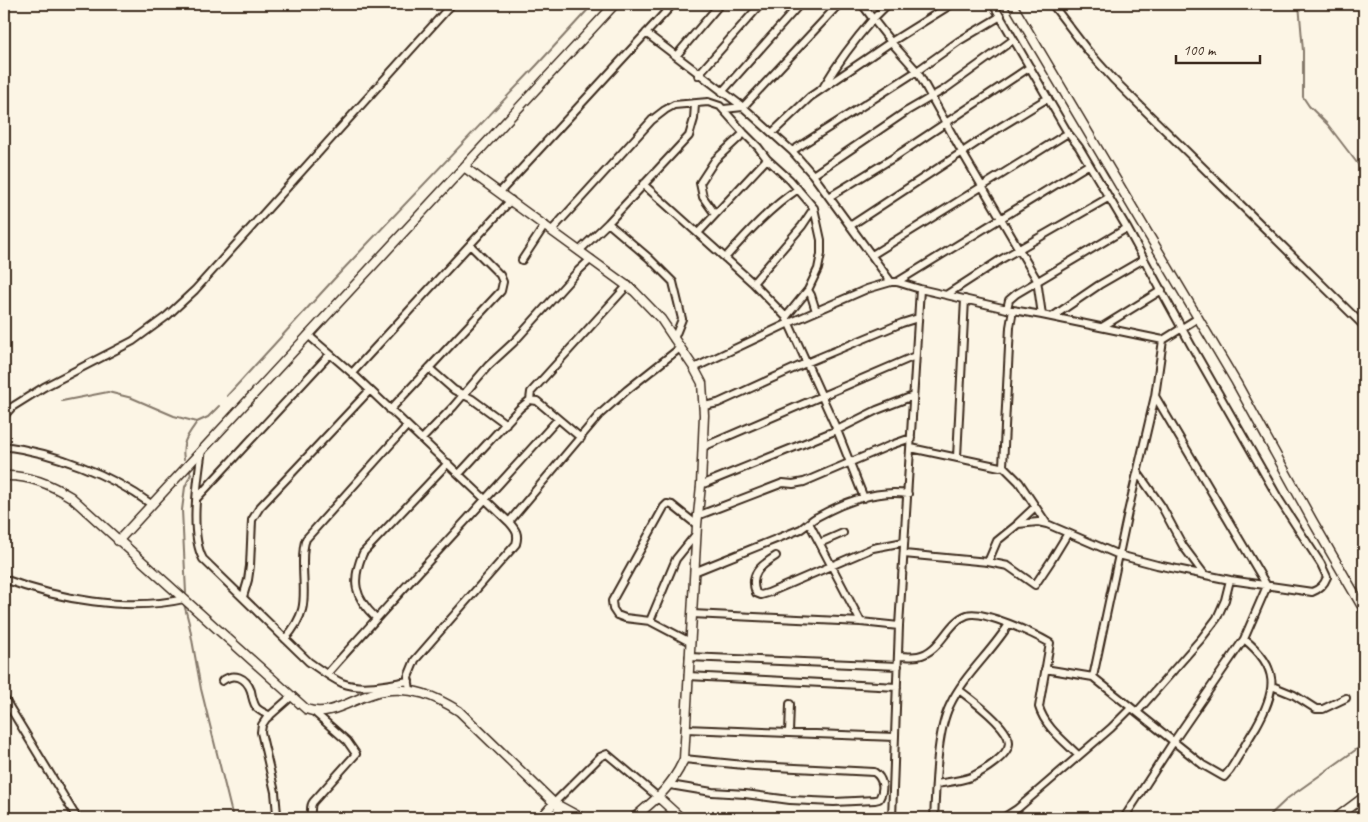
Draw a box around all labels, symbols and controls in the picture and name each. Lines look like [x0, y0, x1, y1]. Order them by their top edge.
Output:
scale bar [1176, 32, 1259, 64]
text: 100 m [1183, 41, 1217, 60]

